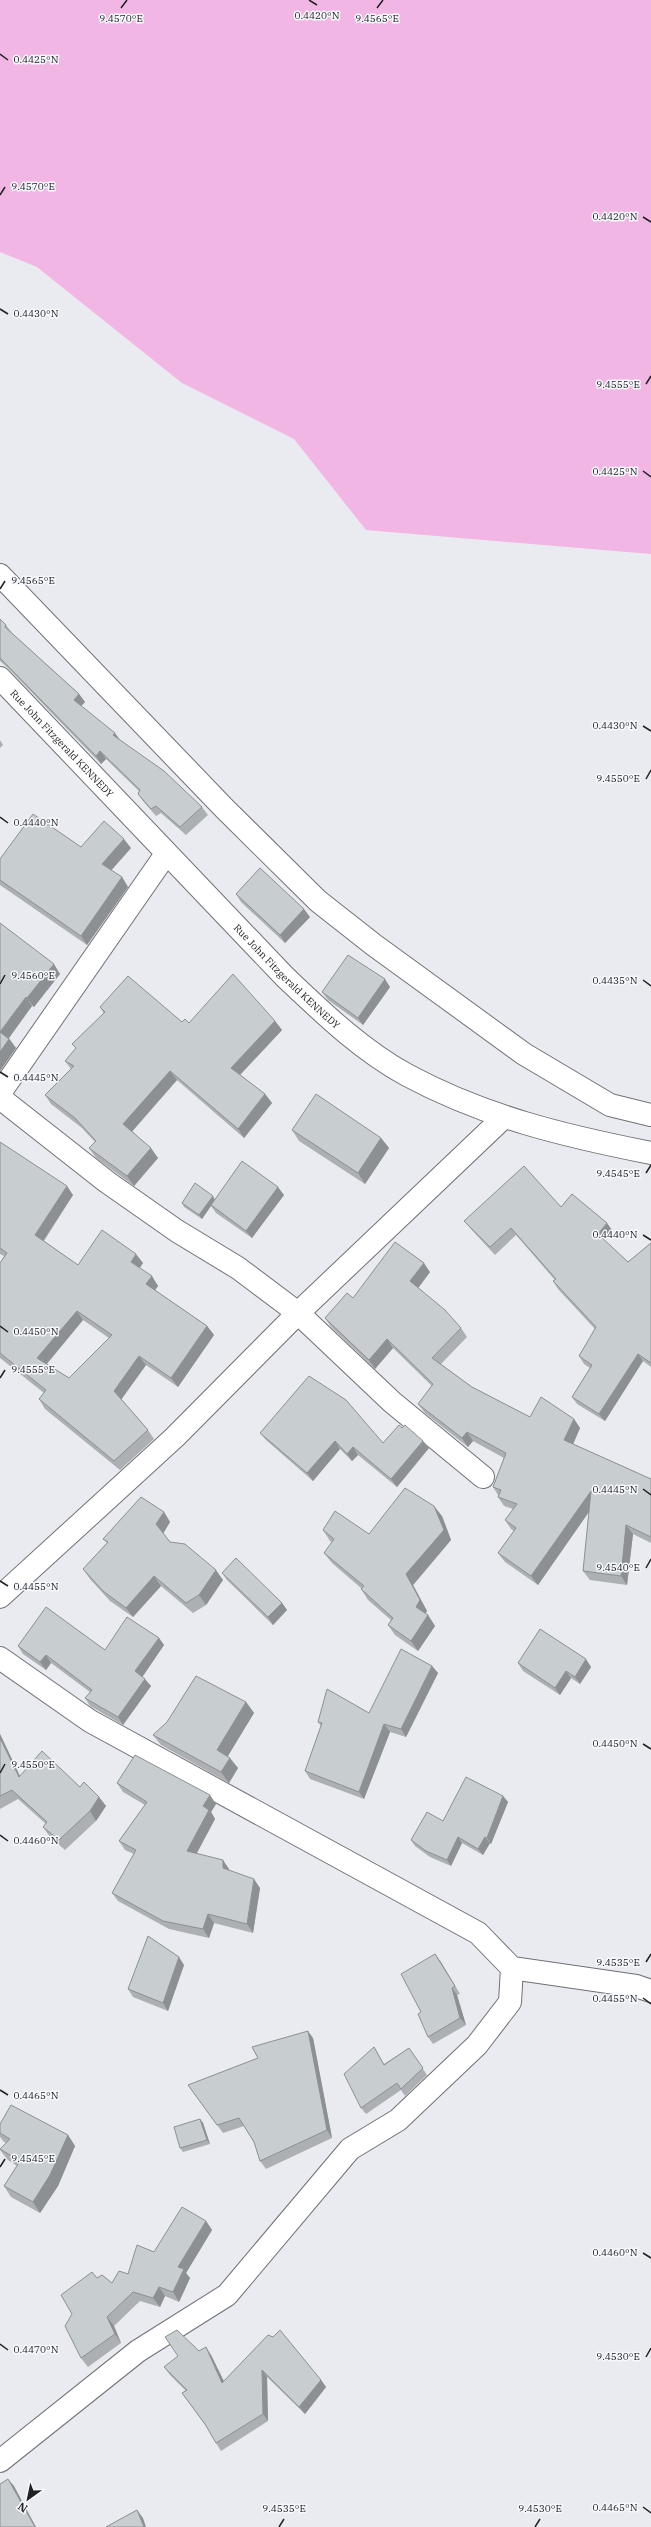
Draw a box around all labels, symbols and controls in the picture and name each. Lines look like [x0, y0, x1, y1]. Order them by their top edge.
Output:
text: 0.4420°N [294, 9, 340, 22]
text: 9.4570°E [99, 12, 143, 25]
text: 9.4565°E [355, 12, 399, 25]
text: 0.4425°N [13, 53, 59, 66]
text: 9.4570°E [11, 180, 55, 193]
text: 0.4420°N [592, 210, 638, 223]
text: 0.4430°N [13, 307, 59, 320]
text: 9.4555°E [596, 378, 640, 391]
text: 0.4425°N [592, 465, 638, 478]
text: 9.4565°E [11, 574, 55, 587]
street label: Rue John Fitzgerald KENNEDY [7, 687, 117, 801]
text: 0.4430°N [592, 719, 638, 732]
text: 9.4550°E [596, 772, 640, 785]
text: 0.4440°N [13, 816, 59, 829]
street label: Rue John Fitzgerald KENNEDY [231, 921, 343, 1032]
text: 9.4560°E [11, 969, 55, 982]
text: 0.4435°N [592, 974, 638, 987]
text: 0.4445°N [13, 1071, 59, 1084]
text: 9.4545°E [596, 1167, 640, 1180]
text: 0.4440°N [592, 1228, 638, 1241]
text: 0.4450°N [13, 1325, 59, 1338]
text: 9.4555°E [11, 1363, 55, 1376]
text: 0.4445°N [592, 1483, 638, 1496]
text: 9.4540°E [596, 1561, 640, 1574]
text: 0.4455°N [13, 1580, 59, 1593]
text: 0.4450°N [592, 1737, 638, 1750]
text: 9.4550°E [11, 1758, 55, 1771]
text: 0.4460°N [13, 1834, 59, 1847]
text: 9.4535°E [596, 1956, 640, 1969]
text: 0.4455°N [592, 1992, 638, 2005]
text: 0.4465°N [13, 2089, 59, 2102]
text: 9.4545°E [11, 2152, 55, 2165]
text: 0.4460°N [592, 2246, 638, 2259]
text: 0.4470°N [13, 2343, 59, 2356]
text: 9.4530°E [596, 2350, 640, 2363]
north arrow [8, 2479, 48, 2519]
text: N [15, 2499, 30, 2516]
text: 0.4465°N [592, 2501, 638, 2514]
text: 9.4535°E [262, 2502, 306, 2515]
text: 9.4530°E [518, 2502, 562, 2515]

